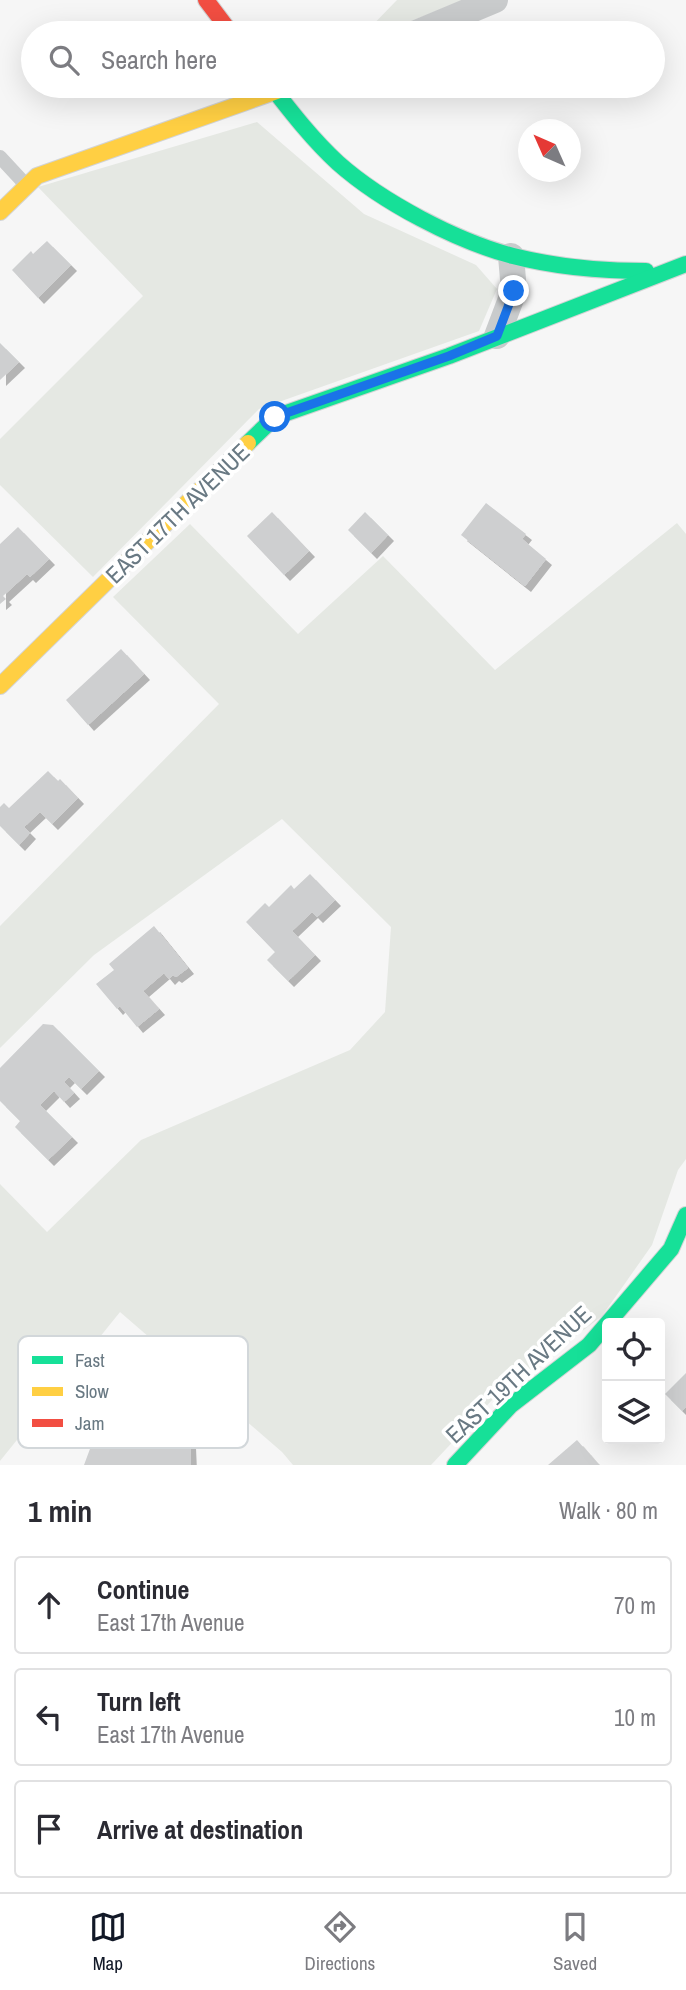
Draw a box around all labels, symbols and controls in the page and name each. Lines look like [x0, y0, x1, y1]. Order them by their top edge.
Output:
search box [21, 21, 665, 98]
icon: search [45, 41, 83, 79]
text: Search here [101, 42, 217, 77]
north arrow [518, 119, 581, 182]
route end [498, 275, 529, 306]
route start [259, 401, 290, 432]
street label: EAST 17TH AVENUE [98, 436, 256, 590]
street label: EAST 19TH AVENUE [438, 1298, 598, 1450]
map controls [602, 1318, 665, 1444]
button: locate [602, 1318, 665, 1381]
legend [18, 1336, 248, 1448]
text: Fast [75, 1347, 105, 1373]
text: Slow [75, 1378, 110, 1404]
button: layers [602, 1381, 665, 1444]
text: Jam [75, 1410, 104, 1436]
text: 1 min [28, 1491, 92, 1531]
text: Walk · 80 m [559, 1495, 658, 1526]
text: Continue [97, 1572, 189, 1607]
icon: ahead [30, 1586, 68, 1624]
text: 70 m [614, 1590, 656, 1621]
text: East 17th Avenue [97, 1607, 245, 1638]
text: Turn left [97, 1684, 181, 1719]
icon: left [30, 1698, 68, 1736]
text: 10 m [614, 1702, 656, 1733]
text: East 17th Avenue [97, 1719, 245, 1750]
icon: arrive [30, 1810, 68, 1848]
text: Arrive at destination [97, 1812, 303, 1847]
tab: Map [89, 1908, 127, 1976]
tab: Directions [304, 1908, 375, 1976]
tab: Saved [553, 1908, 597, 1976]

